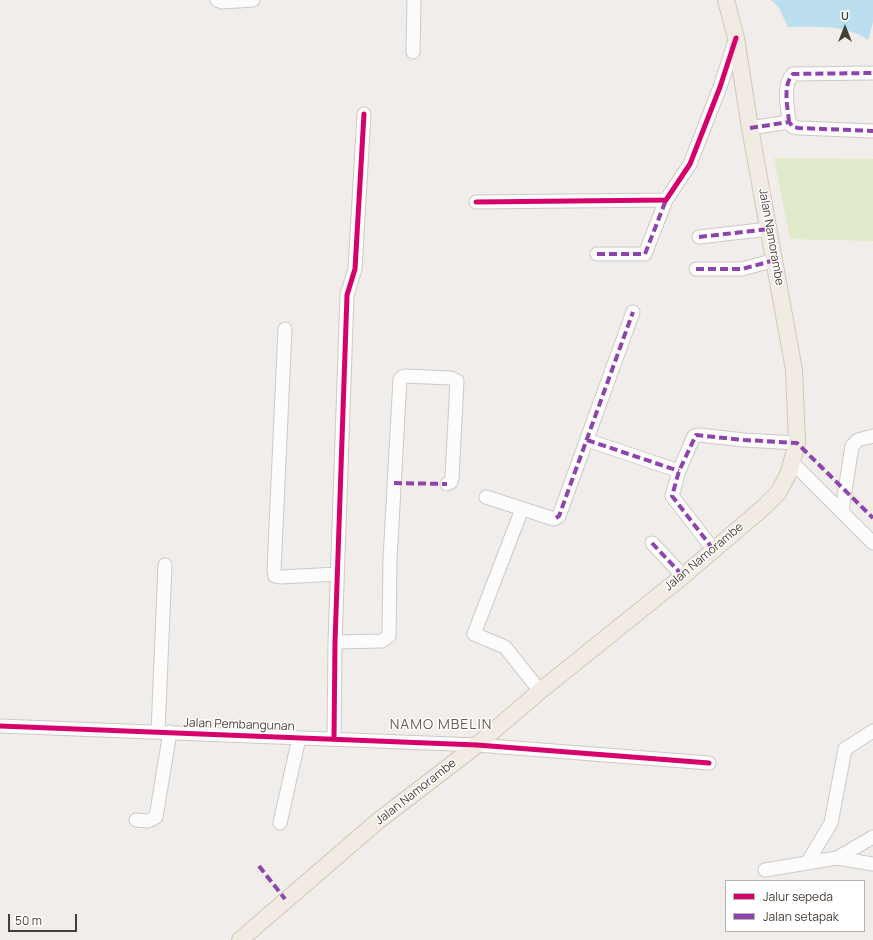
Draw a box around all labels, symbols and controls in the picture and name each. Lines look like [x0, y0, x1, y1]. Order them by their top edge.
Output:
north arrow [825, 8, 865, 48]
text: U [841, 8, 849, 23]
street label: Jalan Namorambe [755, 187, 787, 287]
street label: Jalan Namorambe [662, 520, 746, 594]
street label: Jalan Pembangunan [183, 716, 295, 734]
district label: NAMO MBELIN [390, 717, 492, 733]
street label: Jalan Namorambe [373, 756, 459, 828]
legend [725, 880, 865, 932]
text: Jalur sepeda [763, 888, 833, 905]
scale bar [10, 906, 79, 932]
text: Jalan setapak [763, 908, 839, 925]
text: 50 m [15, 912, 42, 929]

